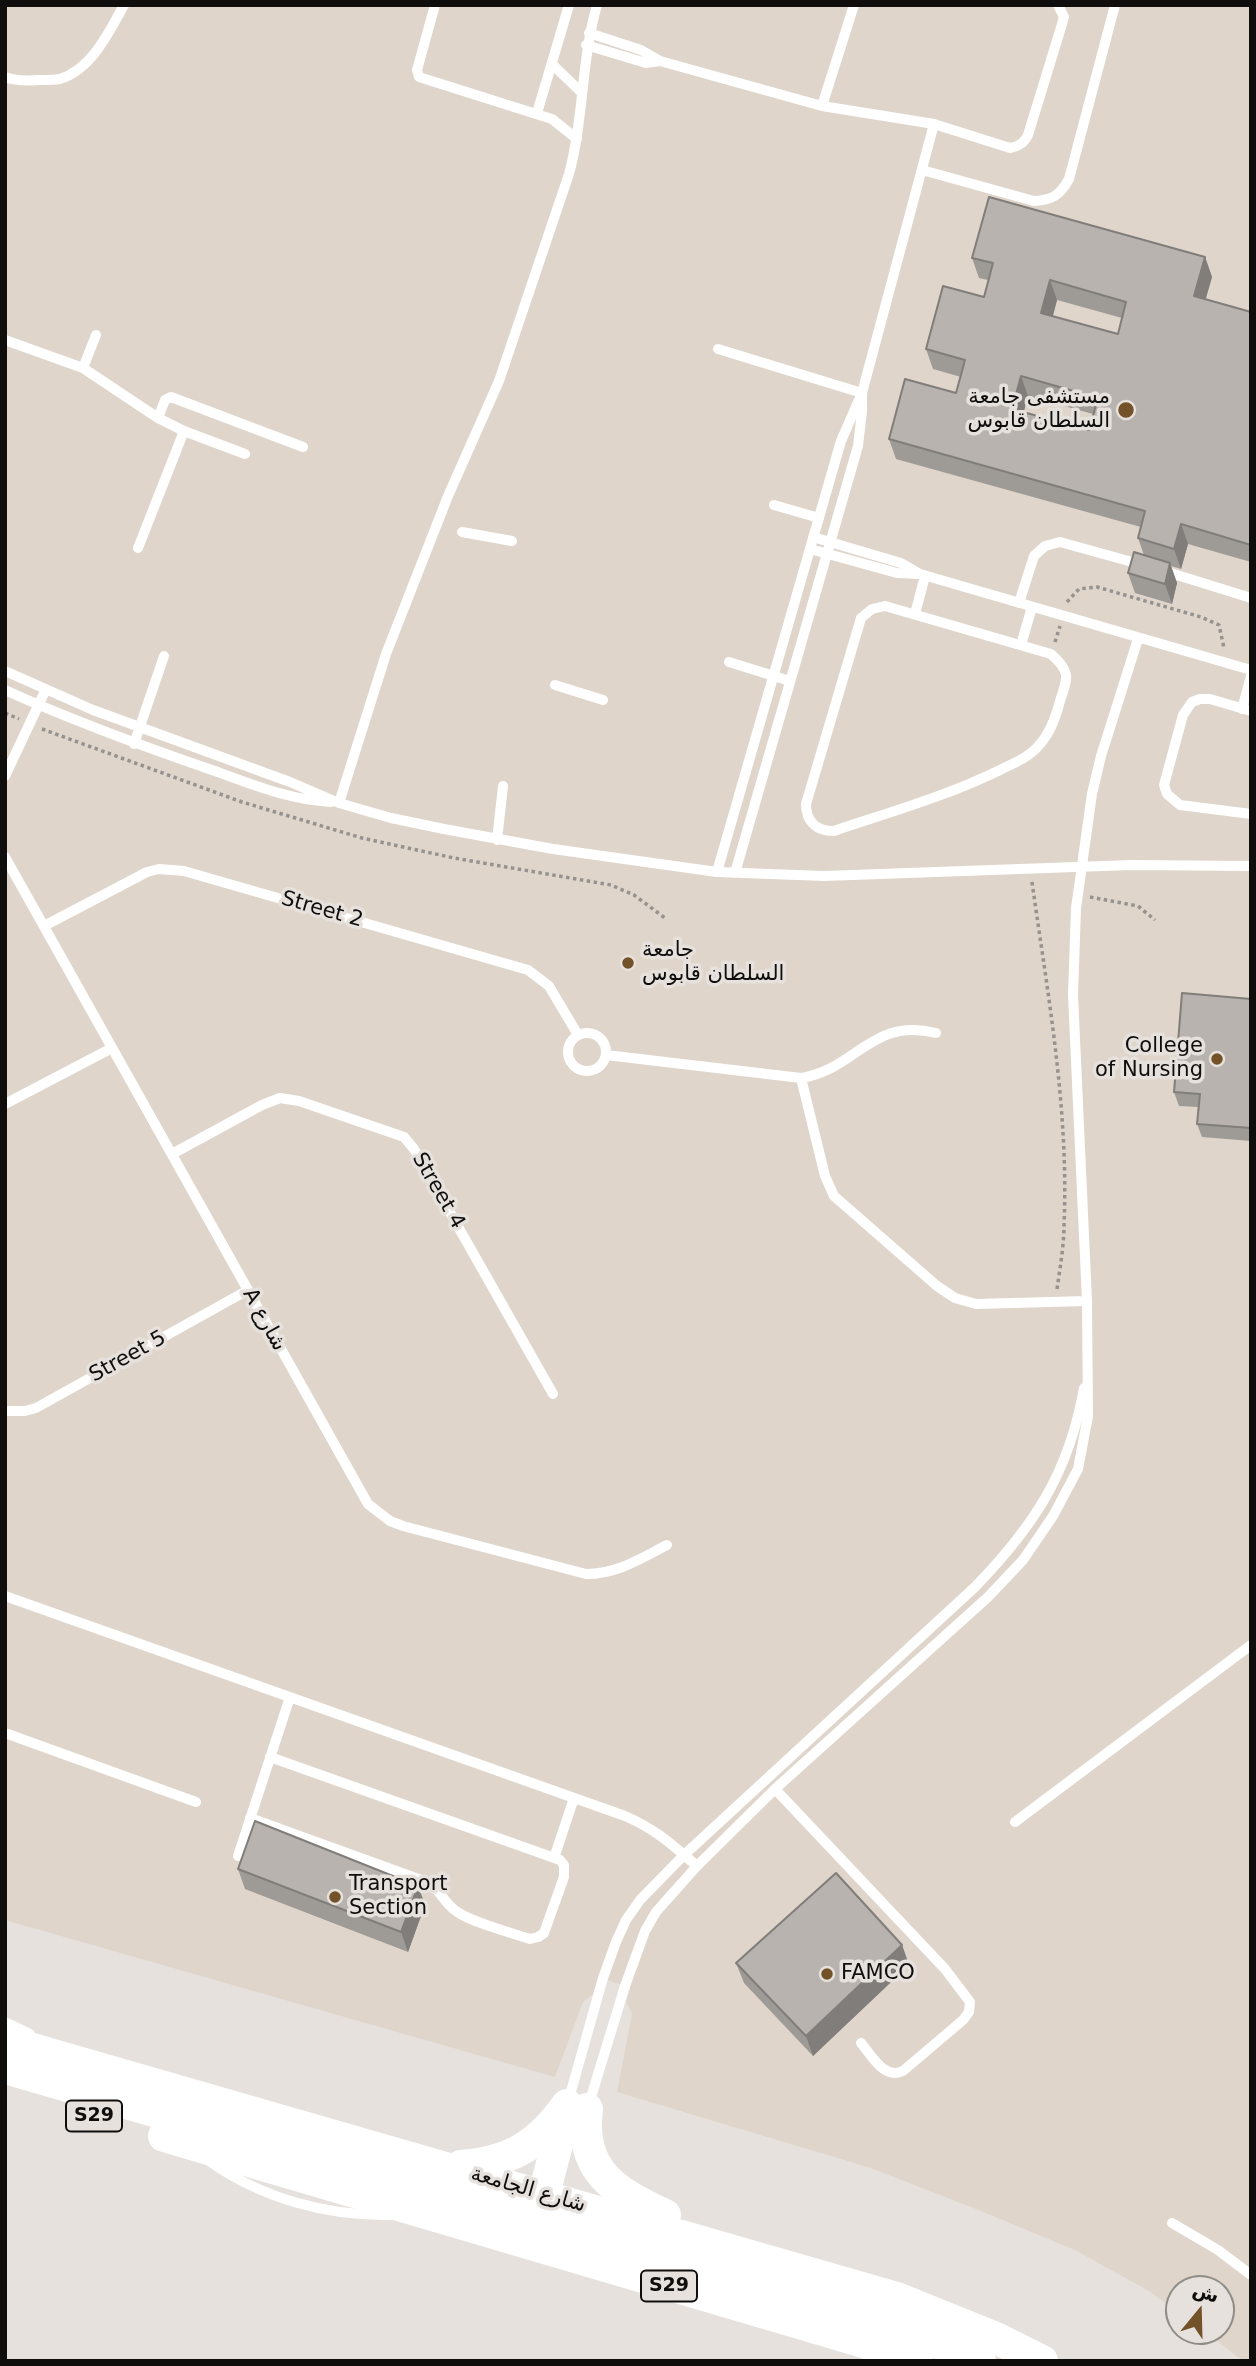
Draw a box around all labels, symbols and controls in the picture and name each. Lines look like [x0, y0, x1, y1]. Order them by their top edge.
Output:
place label: مستشفى جامعة السلطان قابوس [968, 385, 1110, 435]
marker: مستشفى جامعة السلطان قابوس [1116, 400, 1136, 420]
street label: Street 2 [278, 886, 366, 934]
place label: جامعة السلطان قابوس [642, 938, 784, 988]
marker: جامعة السلطان قابوس [620, 955, 636, 971]
place label: College of Nursing [1095, 1034, 1203, 1084]
marker: College of Nursing [1209, 1051, 1225, 1067]
street label: Street 4 [406, 1148, 470, 1234]
street label: A شارع [237, 1284, 291, 1356]
street label: Street 5 [85, 1326, 171, 1388]
place label: Transport Section [349, 1872, 448, 1922]
marker: Transport Section [327, 1889, 343, 1905]
place label: FAMCO [841, 1961, 915, 1987]
marker: FAMCO [819, 1966, 835, 1982]
road number: S29 [66, 2100, 122, 2132]
street label: شارع الجامعة [468, 2162, 588, 2218]
road number: S29 [641, 2270, 697, 2302]
north arrow [1165, 2275, 1235, 2345]
text: ش [1190, 2277, 1222, 2307]

